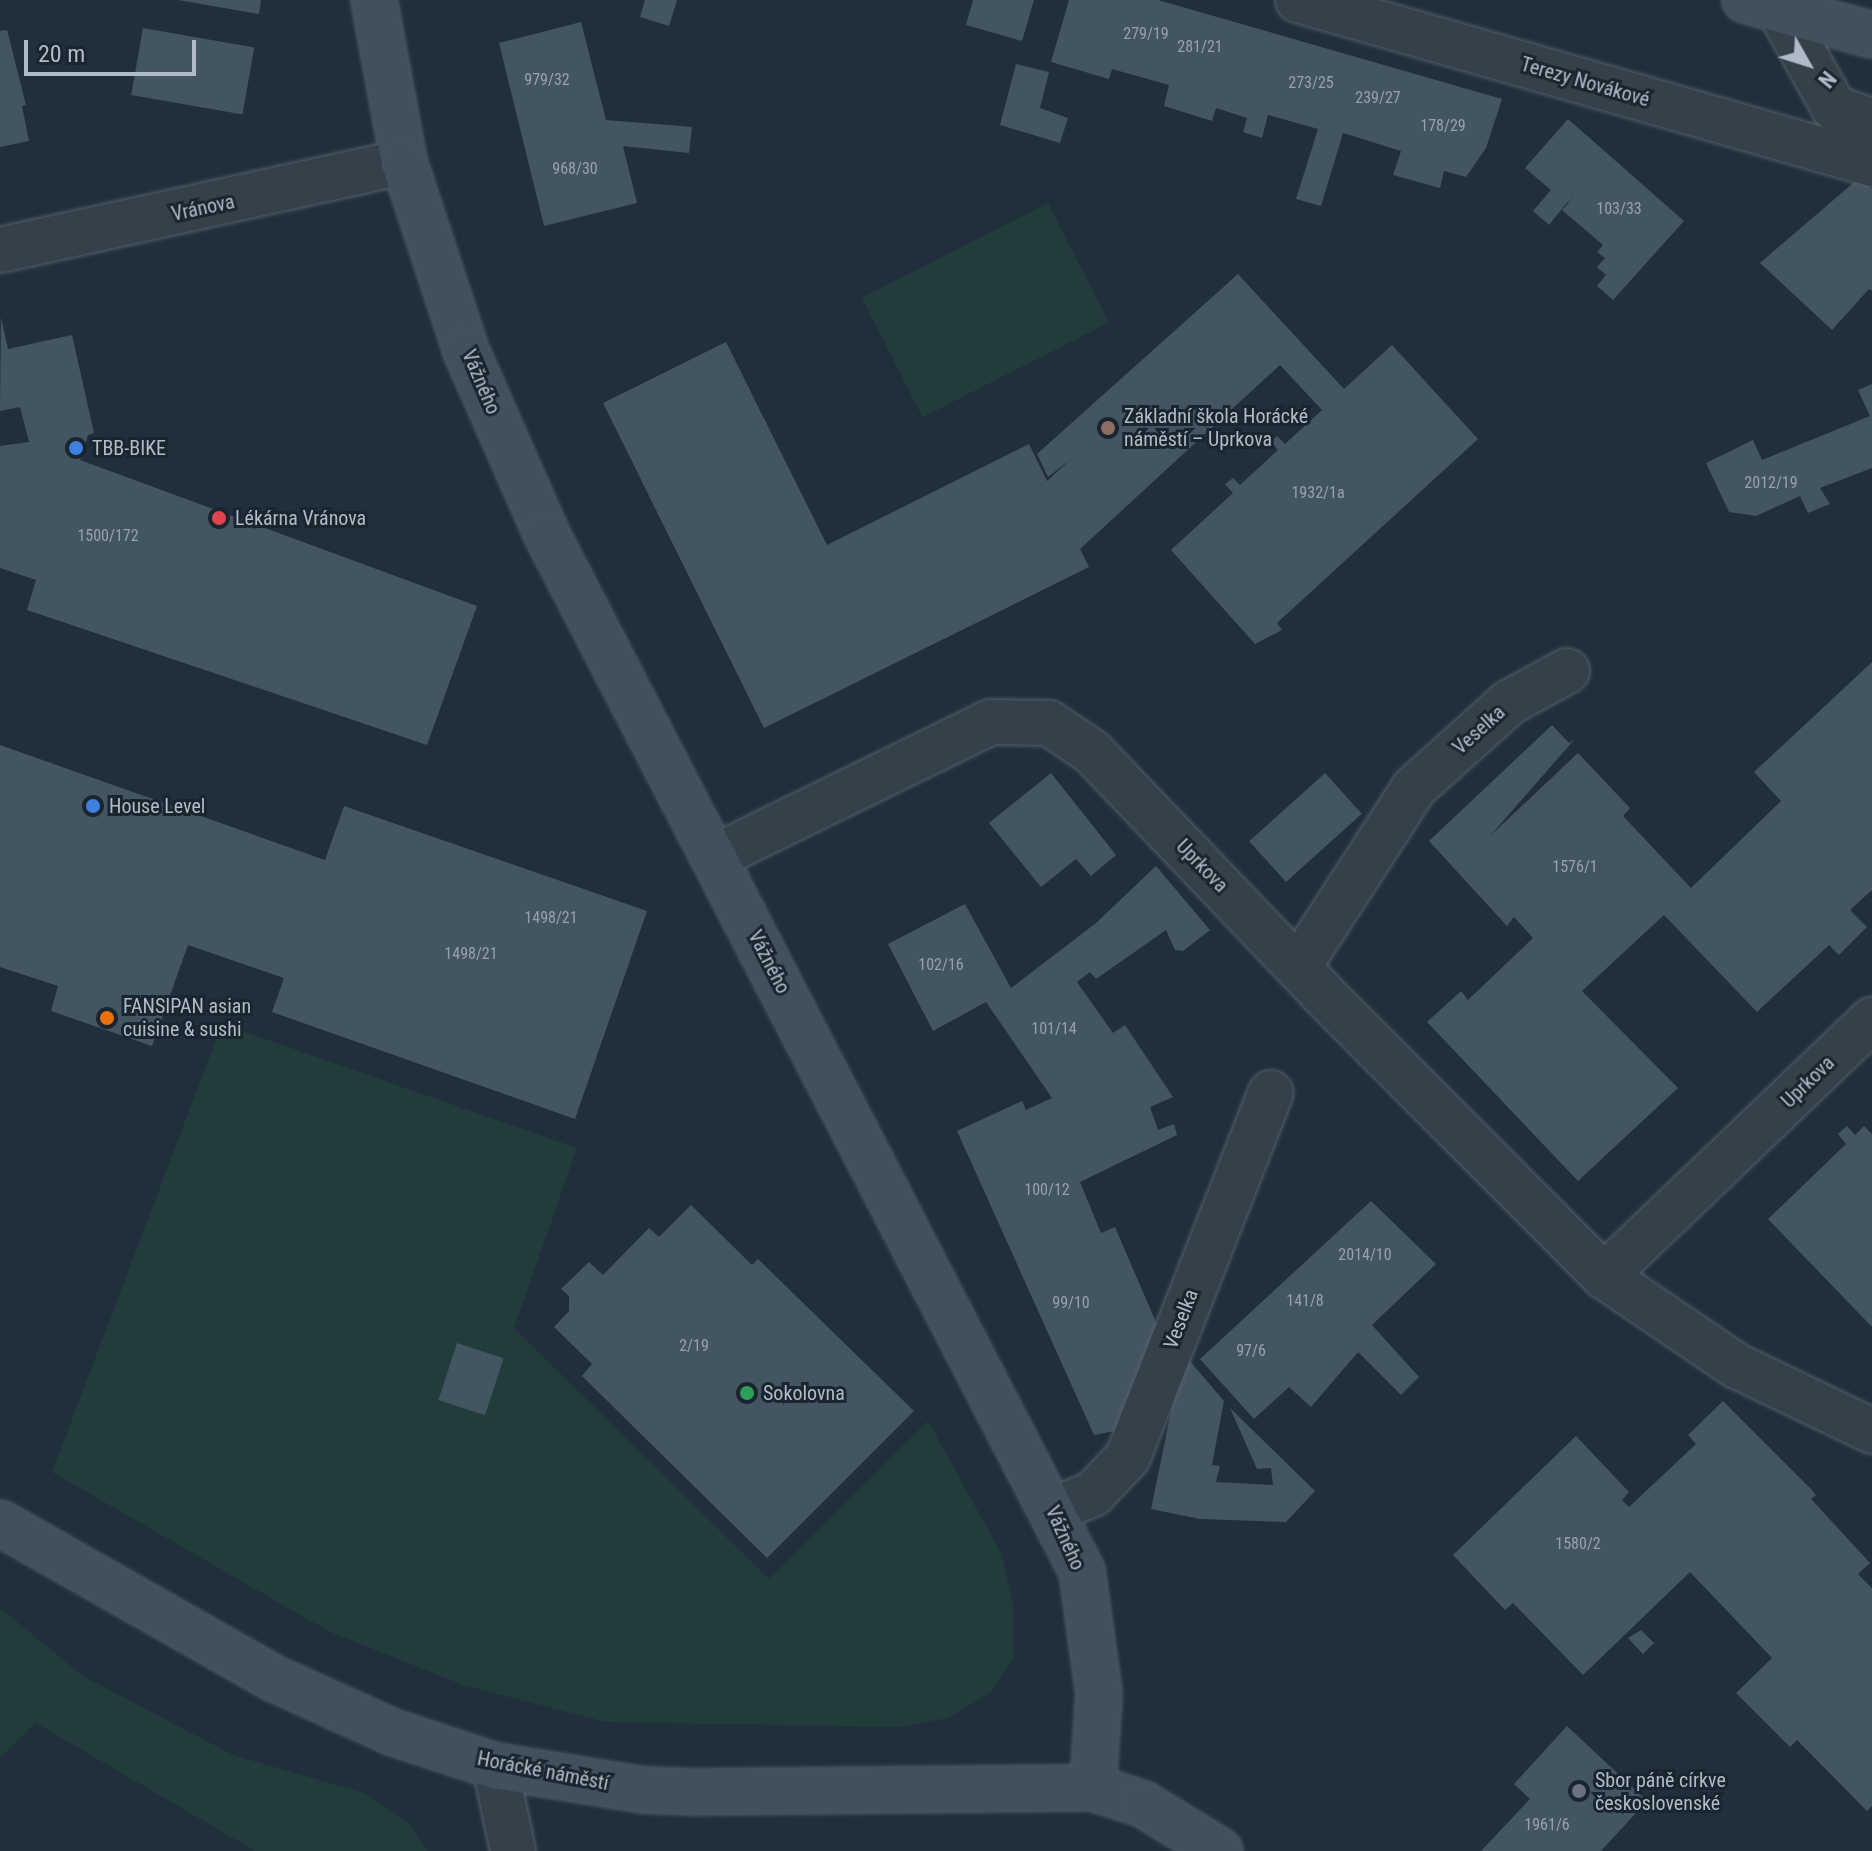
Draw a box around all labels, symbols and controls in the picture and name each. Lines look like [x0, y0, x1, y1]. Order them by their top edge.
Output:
scale bar [28, 24, 200, 74]
house number: 279/19 [1123, 24, 1169, 44]
north arrow [1768, 24, 1848, 104]
house number: 281/21 [1177, 37, 1223, 57]
text: 20 m [38, 40, 85, 68]
street label: Terezy Novákové [1518, 52, 1652, 112]
text: N [1813, 66, 1841, 93]
house number: 979/32 [524, 70, 570, 90]
house number: 273/25 [1288, 73, 1334, 93]
house number: 239/27 [1355, 88, 1401, 108]
house number: 178/29 [1420, 116, 1466, 136]
house number: 968/30 [552, 159, 598, 179]
street label: Vránova [169, 190, 237, 226]
house number: 103/33 [1596, 199, 1642, 219]
street label: Vážného [457, 346, 505, 418]
place label: Základní škola Horácké náměstí – Uprkova [1124, 404, 1308, 451]
marker: Základní škola Horácké náměstí – Uprkova [1099, 419, 1117, 437]
place label: TBB-BIKE [92, 436, 166, 460]
marker: TBB-BIKE [67, 439, 85, 457]
house number: 2012/19 [1744, 473, 1798, 493]
house number: 1932/1a [1291, 483, 1345, 503]
place label: Lékárna Vránova [235, 506, 366, 530]
marker: Lékárna Vránova [210, 509, 228, 527]
house number: 1500/172 [77, 526, 139, 546]
street label: Veselka [1448, 700, 1510, 760]
place label: House Level [109, 794, 205, 818]
marker: House Level [84, 797, 102, 815]
street label: Uprkova [1171, 835, 1233, 897]
house number: 1576/1 [1552, 857, 1598, 877]
house number: 1498/21 [524, 908, 578, 928]
street label: Vážného [743, 926, 795, 998]
house number: 1498/21 [444, 944, 498, 964]
house number: 102/16 [918, 955, 964, 975]
place label: FANSIPAN asian cuisine & sushi [123, 994, 251, 1041]
marker: FANSIPAN asian cuisine & sushi [98, 1009, 116, 1027]
house number: 101/14 [1031, 1019, 1077, 1039]
street label: Uprkova [1777, 1051, 1839, 1113]
house number: 100/12 [1024, 1180, 1070, 1200]
house number: 2014/10 [1338, 1245, 1392, 1265]
street label: Veselka [1159, 1286, 1203, 1352]
house number: 141/8 [1286, 1291, 1324, 1311]
house number: 99/10 [1052, 1293, 1090, 1313]
house number: 2/19 [679, 1336, 709, 1356]
house number: 97/6 [1236, 1341, 1266, 1361]
place label: Sokolovna [763, 1381, 845, 1405]
marker: Sokolovna [738, 1384, 756, 1402]
street label: Vážného [1040, 1502, 1090, 1574]
house number: 1580/2 [1555, 1534, 1601, 1554]
street label: Horácké náměstí [475, 1747, 611, 1795]
place label: Sbor páně církve československé [1595, 1768, 1726, 1815]
marker: Sbor páně církve československé [1570, 1782, 1588, 1800]
house number: 1961/6 [1524, 1815, 1570, 1835]

